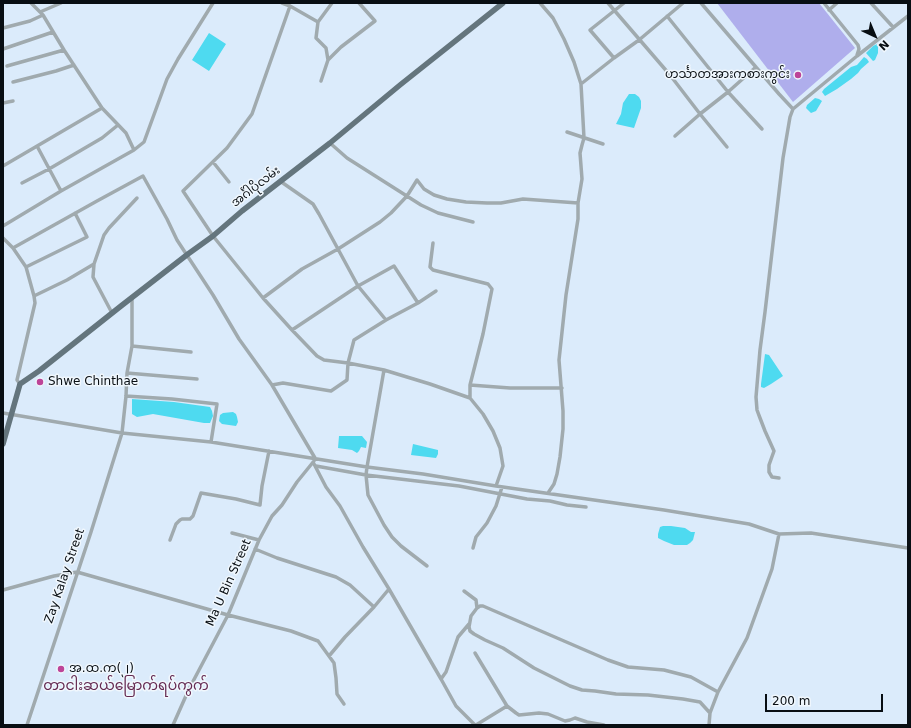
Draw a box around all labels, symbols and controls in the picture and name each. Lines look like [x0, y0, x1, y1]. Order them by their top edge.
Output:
north arrow [855, 16, 895, 56]
text: N [876, 37, 892, 53]
place label: ဟင်္သာတအားကစားကွင်း [665, 68, 790, 82]
marker: ဟင်္သာတအားကစားကွင်း [793, 70, 803, 80]
street label: အင်္ဂါပိုလမ်း [229, 163, 283, 211]
place label: Shwe Chinthae [48, 375, 138, 389]
marker: Shwe Chinthae [35, 377, 45, 387]
street label: Zay Kalay Street [42, 527, 88, 625]
street label: Ma U Bin Street [203, 537, 255, 629]
place label: အ.ထ.က(၂) [69, 662, 134, 676]
marker: အ.ထ.က(၂) [56, 664, 66, 674]
district label: တာငါးဆယ်မြောက်ရပ်ကွက် [43, 678, 209, 694]
scale bar [767, 686, 885, 712]
text: 200 m [772, 694, 810, 708]

